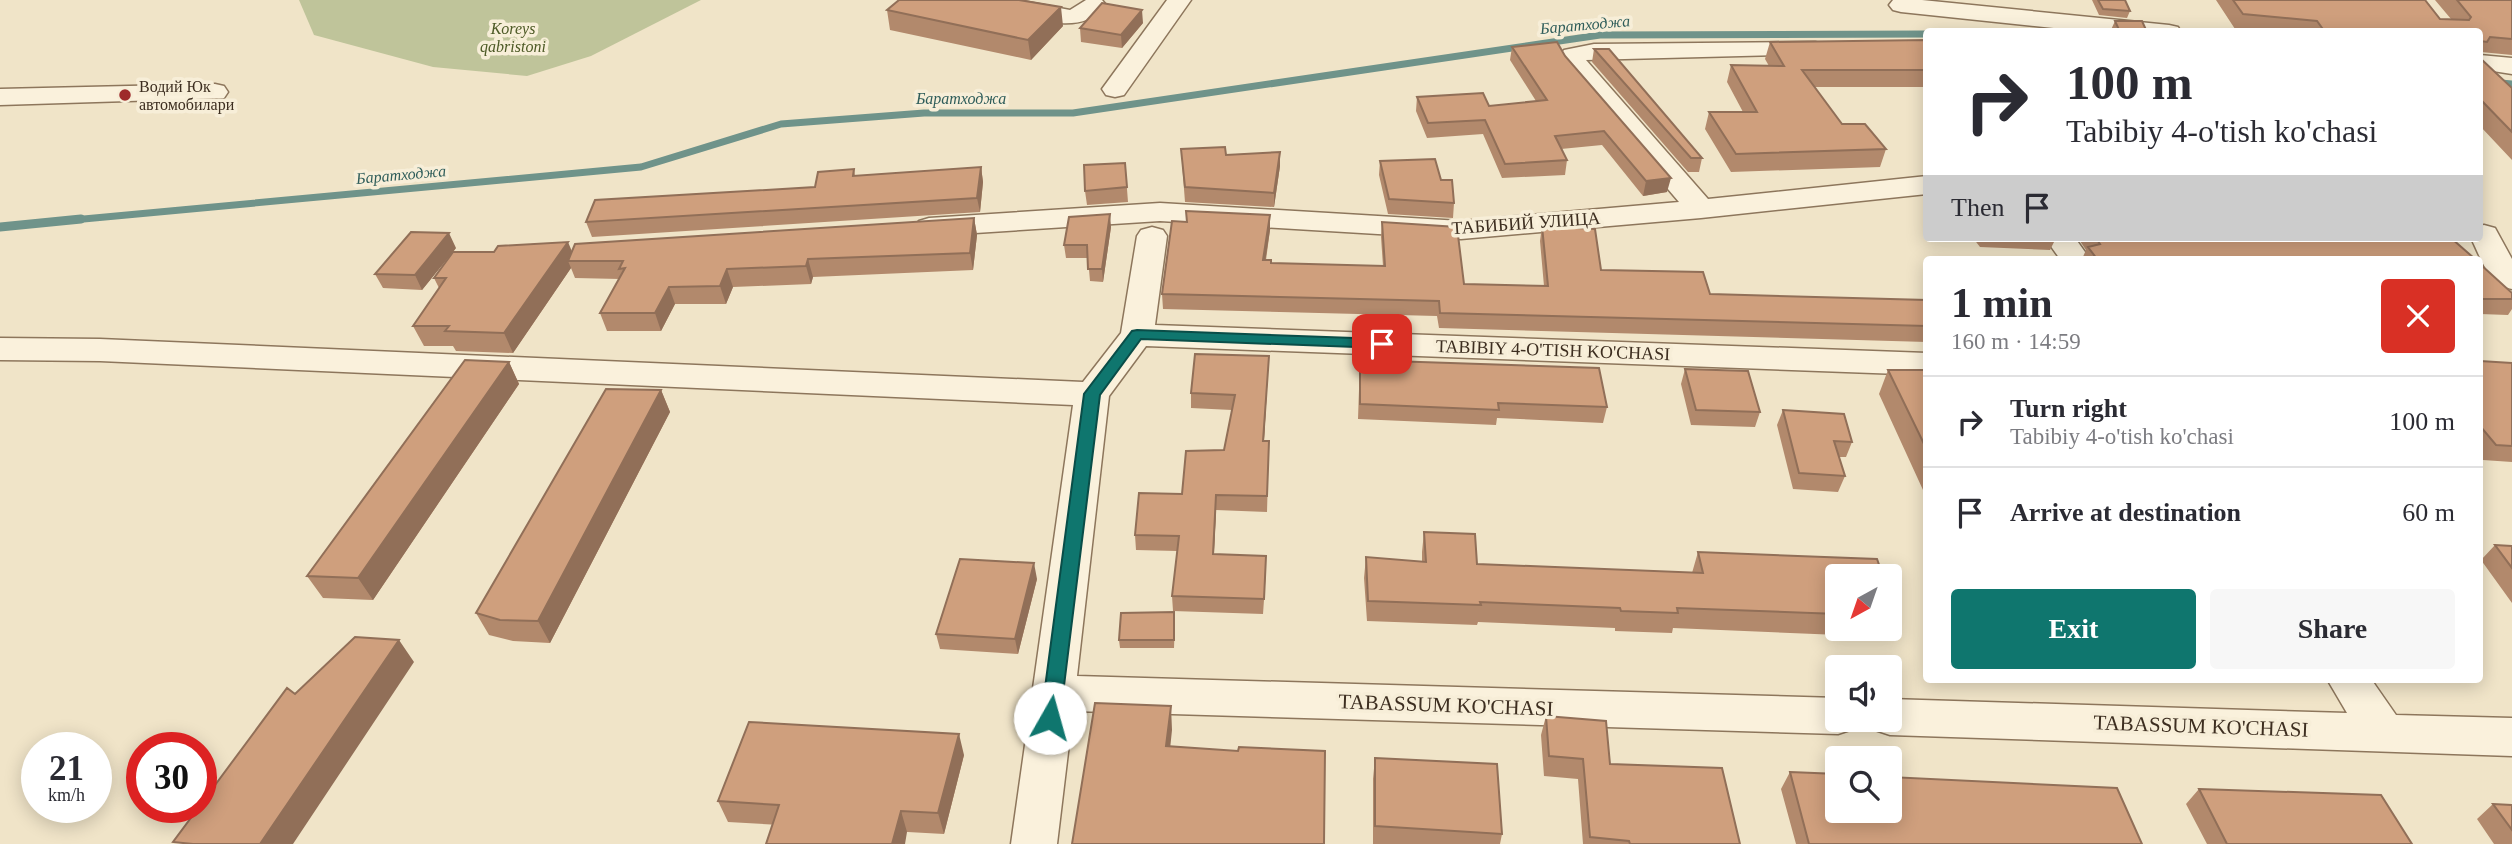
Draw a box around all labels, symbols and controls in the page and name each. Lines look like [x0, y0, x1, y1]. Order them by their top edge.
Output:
water label: Баратходжа [1538, 12, 1631, 38]
park label: Koreys qabristoni [480, 20, 546, 56]
text: 100 m [2066, 55, 2193, 110]
icon: right [1951, 56, 2042, 147]
place label: Водий Юк автомобилари [139, 78, 235, 114]
marker: Водий Юк автомобилари [117, 87, 133, 103]
water label: Баратходжа [915, 90, 1006, 108]
text: Tabibiy 4-o'tish ko'chasi [2066, 113, 2377, 149]
water label: Баратходжа [354, 162, 447, 188]
icon: arrive [2018, 189, 2056, 227]
text: Then [1951, 193, 2004, 222]
street label: ТАБИБИЙ УЛИЦА [1451, 208, 1601, 238]
button: close [2381, 279, 2455, 353]
text: 1 min [1951, 280, 2053, 326]
pin [1352, 314, 1412, 374]
icon: arrive [1363, 325, 1401, 363]
text: 160 m · 14:59 [1951, 329, 2081, 354]
street label: TABIBIY 4-O'TISH KO'CHASI [1436, 336, 1670, 364]
text: Turn right [2010, 394, 2127, 423]
icon: right [1951, 403, 1989, 441]
text: 100 m [2389, 407, 2455, 436]
text: Tabibiy 4-o'tish ko'chasi [2010, 424, 2234, 449]
icon: arrive [1951, 494, 1989, 532]
text: Arrive at destination [2010, 498, 2241, 527]
text: 60 m [2402, 498, 2455, 527]
north arrow [1825, 564, 1902, 640]
map controls [1825, 564, 1902, 823]
button: Exit [1951, 589, 2196, 669]
button: Share [2210, 589, 2455, 669]
button: sound [1825, 655, 1902, 732]
position arrow [1013, 681, 1087, 755]
street label: TABASSUM KO'CHASI [1338, 689, 1554, 721]
street label: TABASSUM KO'CHASI [2093, 710, 2309, 742]
speed limit sign: 30 [126, 732, 217, 823]
button: search [1825, 746, 1902, 823]
text: 21 [49, 749, 84, 788]
text: km/h [48, 785, 85, 805]

